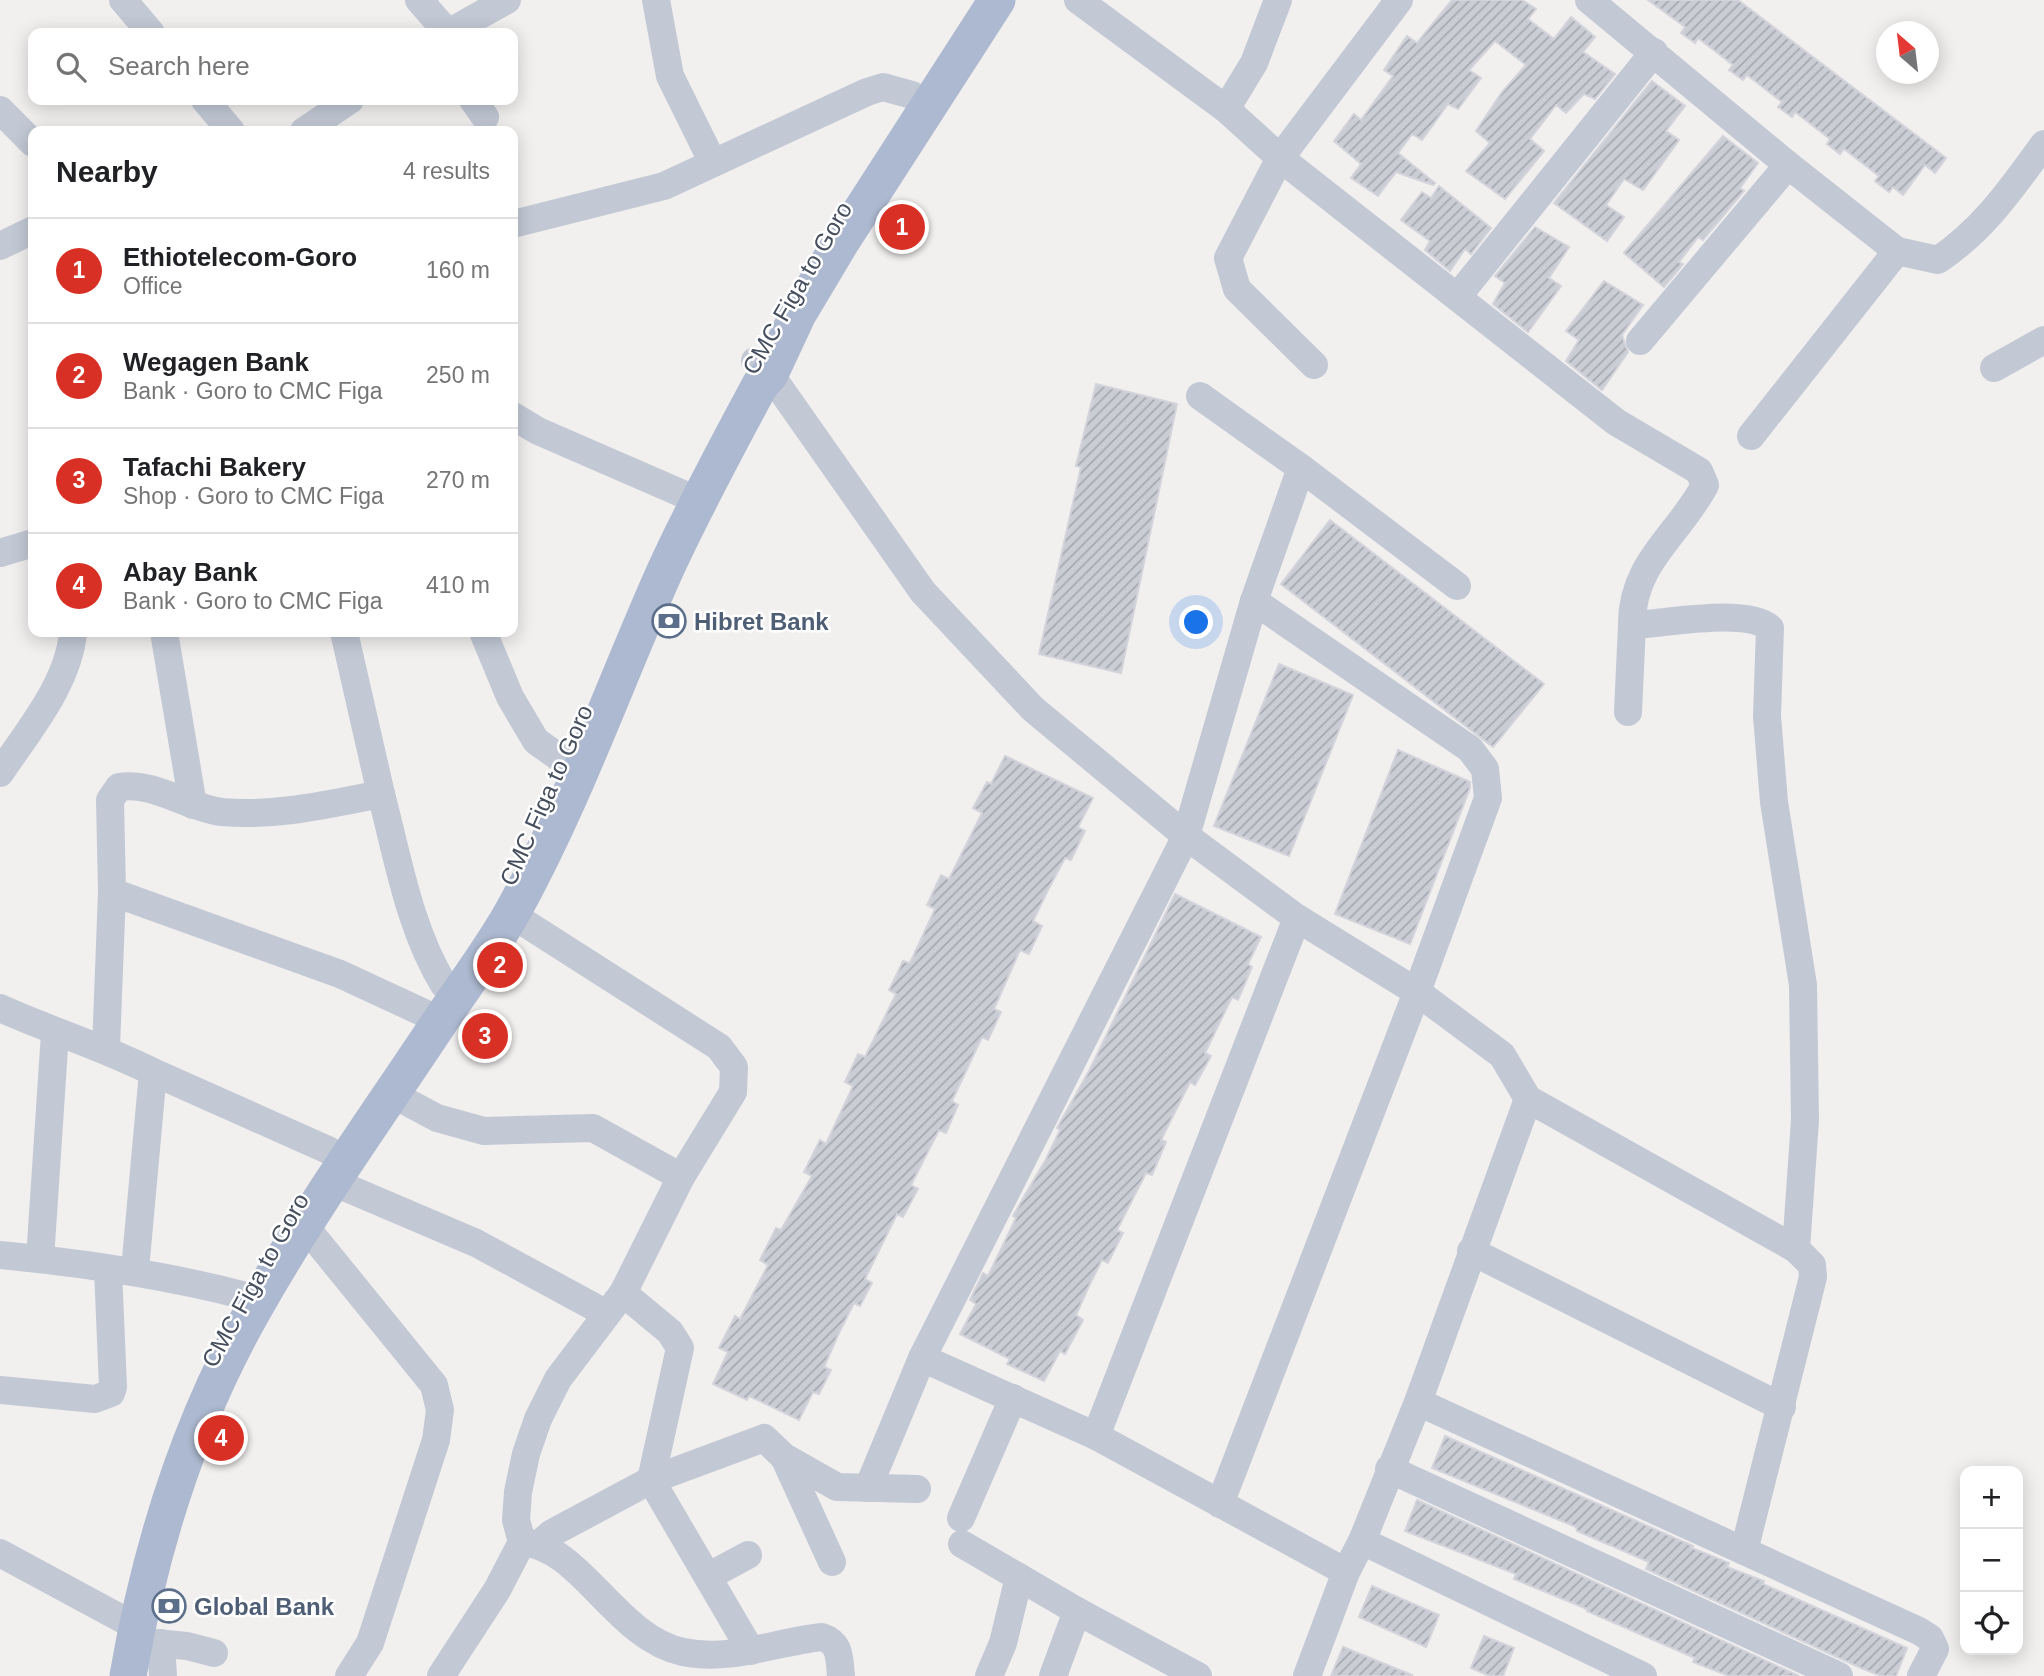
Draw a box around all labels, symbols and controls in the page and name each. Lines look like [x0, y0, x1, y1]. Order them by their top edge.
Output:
north arrow [1876, 21, 1939, 84]
search box [28, 28, 518, 105]
icon: search [52, 48, 90, 86]
text: Search here [108, 51, 250, 81]
text: Nearby [56, 155, 158, 188]
text: 4 results [403, 158, 490, 184]
street label: CMC Figa to Goro [737, 197, 857, 379]
pin: 1 [879, 201, 925, 253]
text: Ethiotelecom-Goro [123, 242, 357, 272]
text: 1 [73, 257, 85, 283]
text: 160 m [426, 257, 490, 283]
text: Office [123, 273, 183, 299]
text: Wegagen Bank [123, 347, 309, 377]
text: 2 [73, 362, 85, 388]
text: 250 m [426, 362, 490, 388]
text: Bank · Goro to CMC Figa [123, 378, 382, 404]
text: Tafachi Bakery [123, 452, 306, 482]
text: 3 [73, 467, 85, 493]
text: 270 m [426, 467, 490, 493]
text: Shop · Goro to CMC Figa [123, 483, 384, 509]
text: Abay Bank [123, 557, 257, 587]
text: 4 [73, 572, 85, 598]
text: 410 m [426, 572, 490, 598]
text: Bank · Goro to CMC Figa [123, 588, 382, 614]
bank icon: Hibret Bank [650, 602, 688, 640]
your location [1179, 605, 1213, 639]
place label: Hibret Bank [694, 608, 829, 635]
street label: CMC Figa to Goro [494, 701, 598, 889]
pin: 2 [477, 939, 523, 991]
pin: 3 [462, 1010, 508, 1062]
street label: CMC Figa to Goro [196, 1188, 314, 1372]
pin: 4 [198, 1412, 244, 1464]
map controls [1960, 1466, 2023, 1655]
button: + [1960, 1466, 2023, 1529]
button: − [1960, 1529, 2023, 1592]
bank icon: Global Bank [150, 1587, 188, 1625]
button: locate [1960, 1592, 2023, 1655]
place label: Global Bank [194, 1593, 335, 1620]

